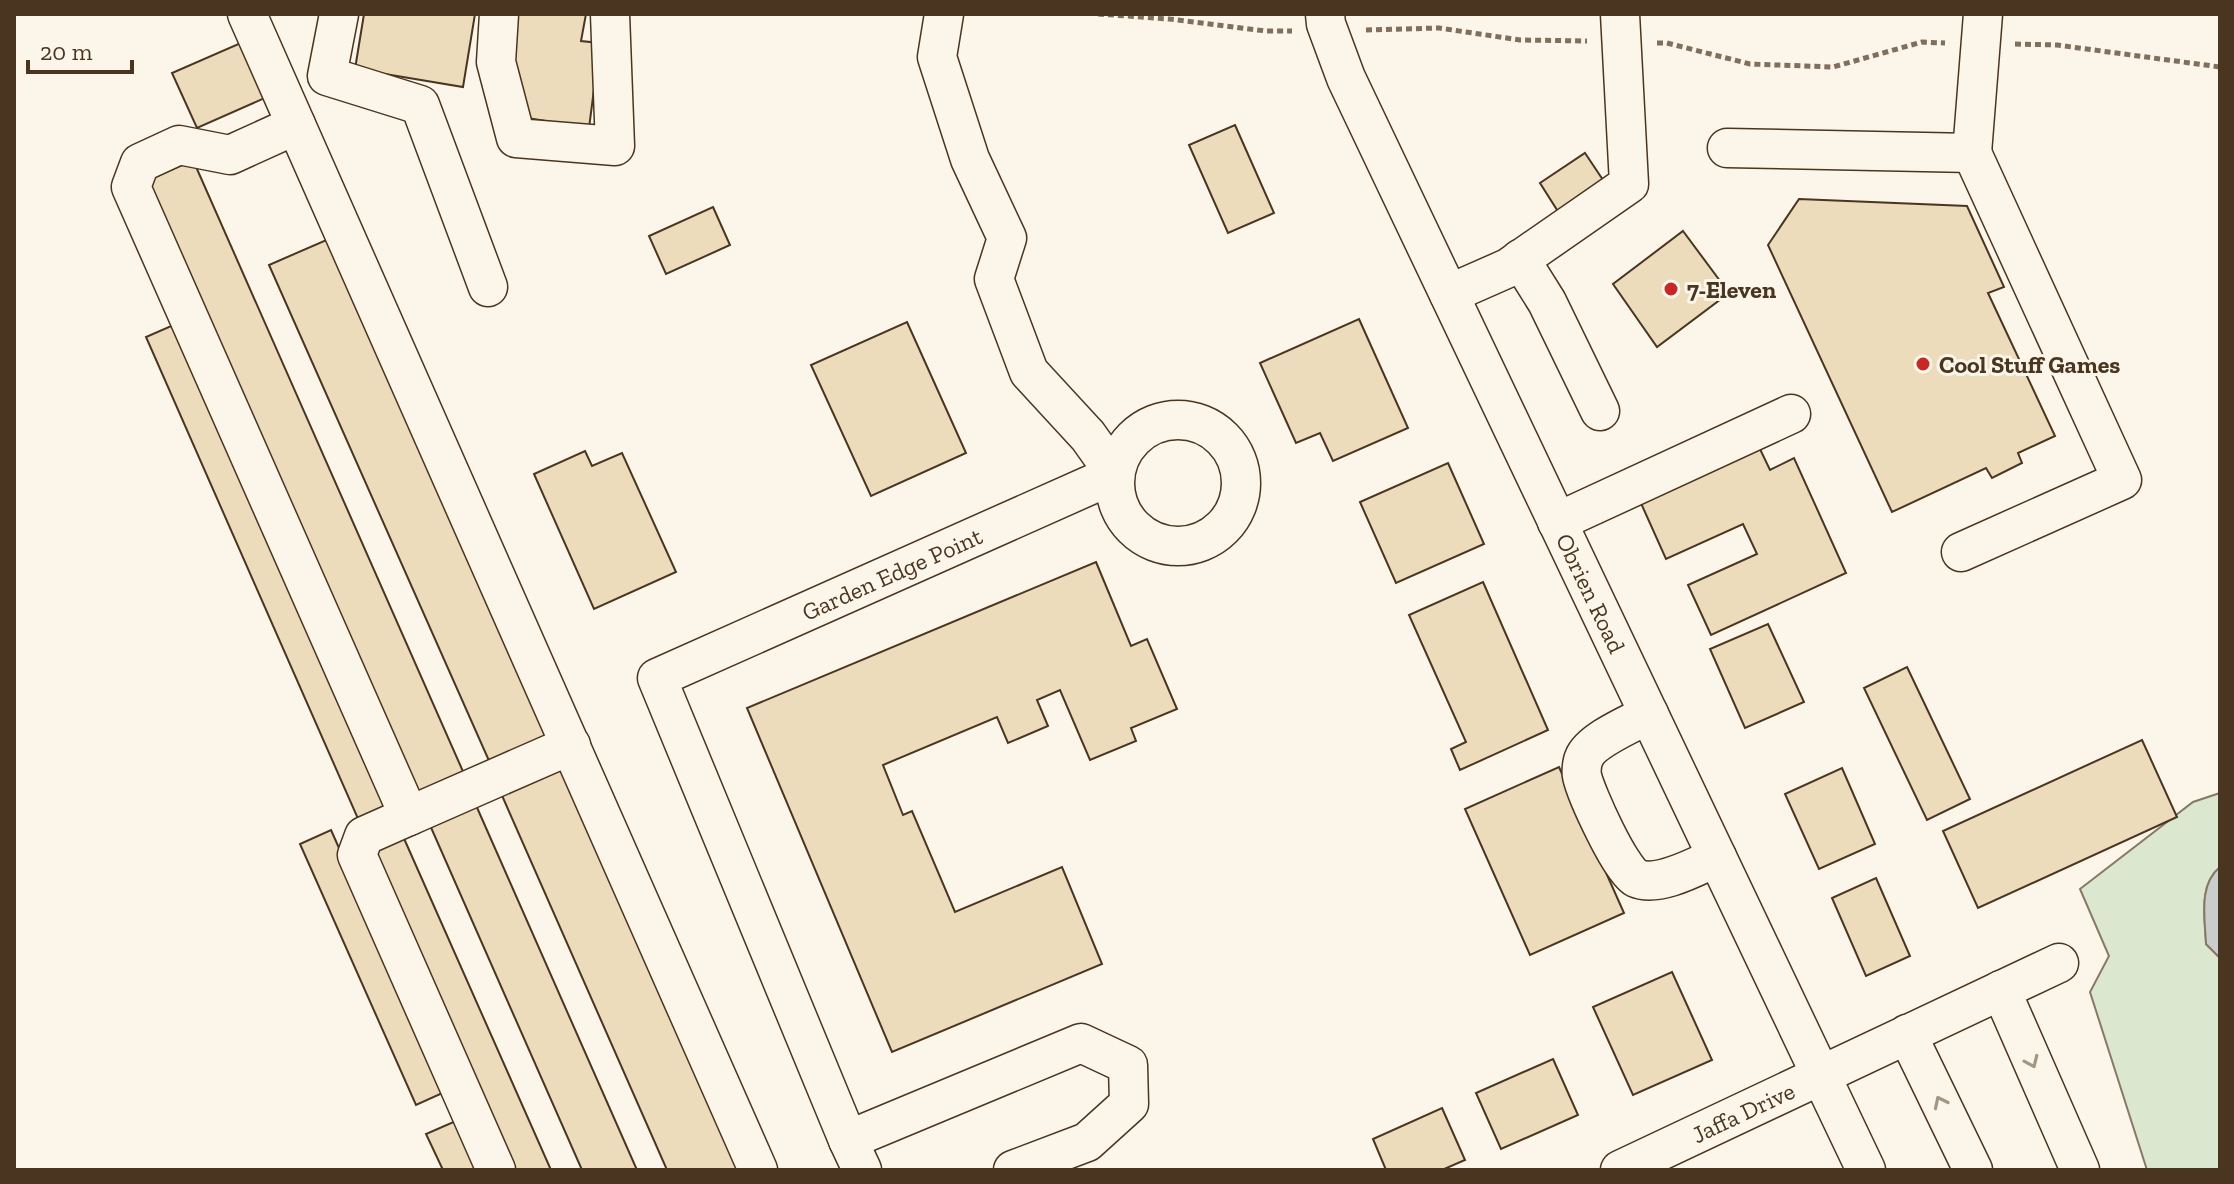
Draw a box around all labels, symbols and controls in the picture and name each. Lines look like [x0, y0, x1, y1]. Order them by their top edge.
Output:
scale bar [28, 24, 132, 74]
text: 20 m [40, 37, 93, 66]
place label: 7-Eleven [1687, 275, 1776, 304]
marker: 7-Eleven [1662, 280, 1680, 298]
place label: Cool Stuff Games [1939, 350, 2120, 379]
marker: Cool Stuff Games [1914, 355, 1932, 373]
street label: Garden Edge Point [797, 521, 986, 626]
street label: Obrien Road [1550, 528, 1632, 658]
one-way arrow [2023, 1053, 2039, 1068]
street label: Jaffa Drive [1687, 1075, 1799, 1149]
one-way arrow [1934, 1096, 1950, 1110]

